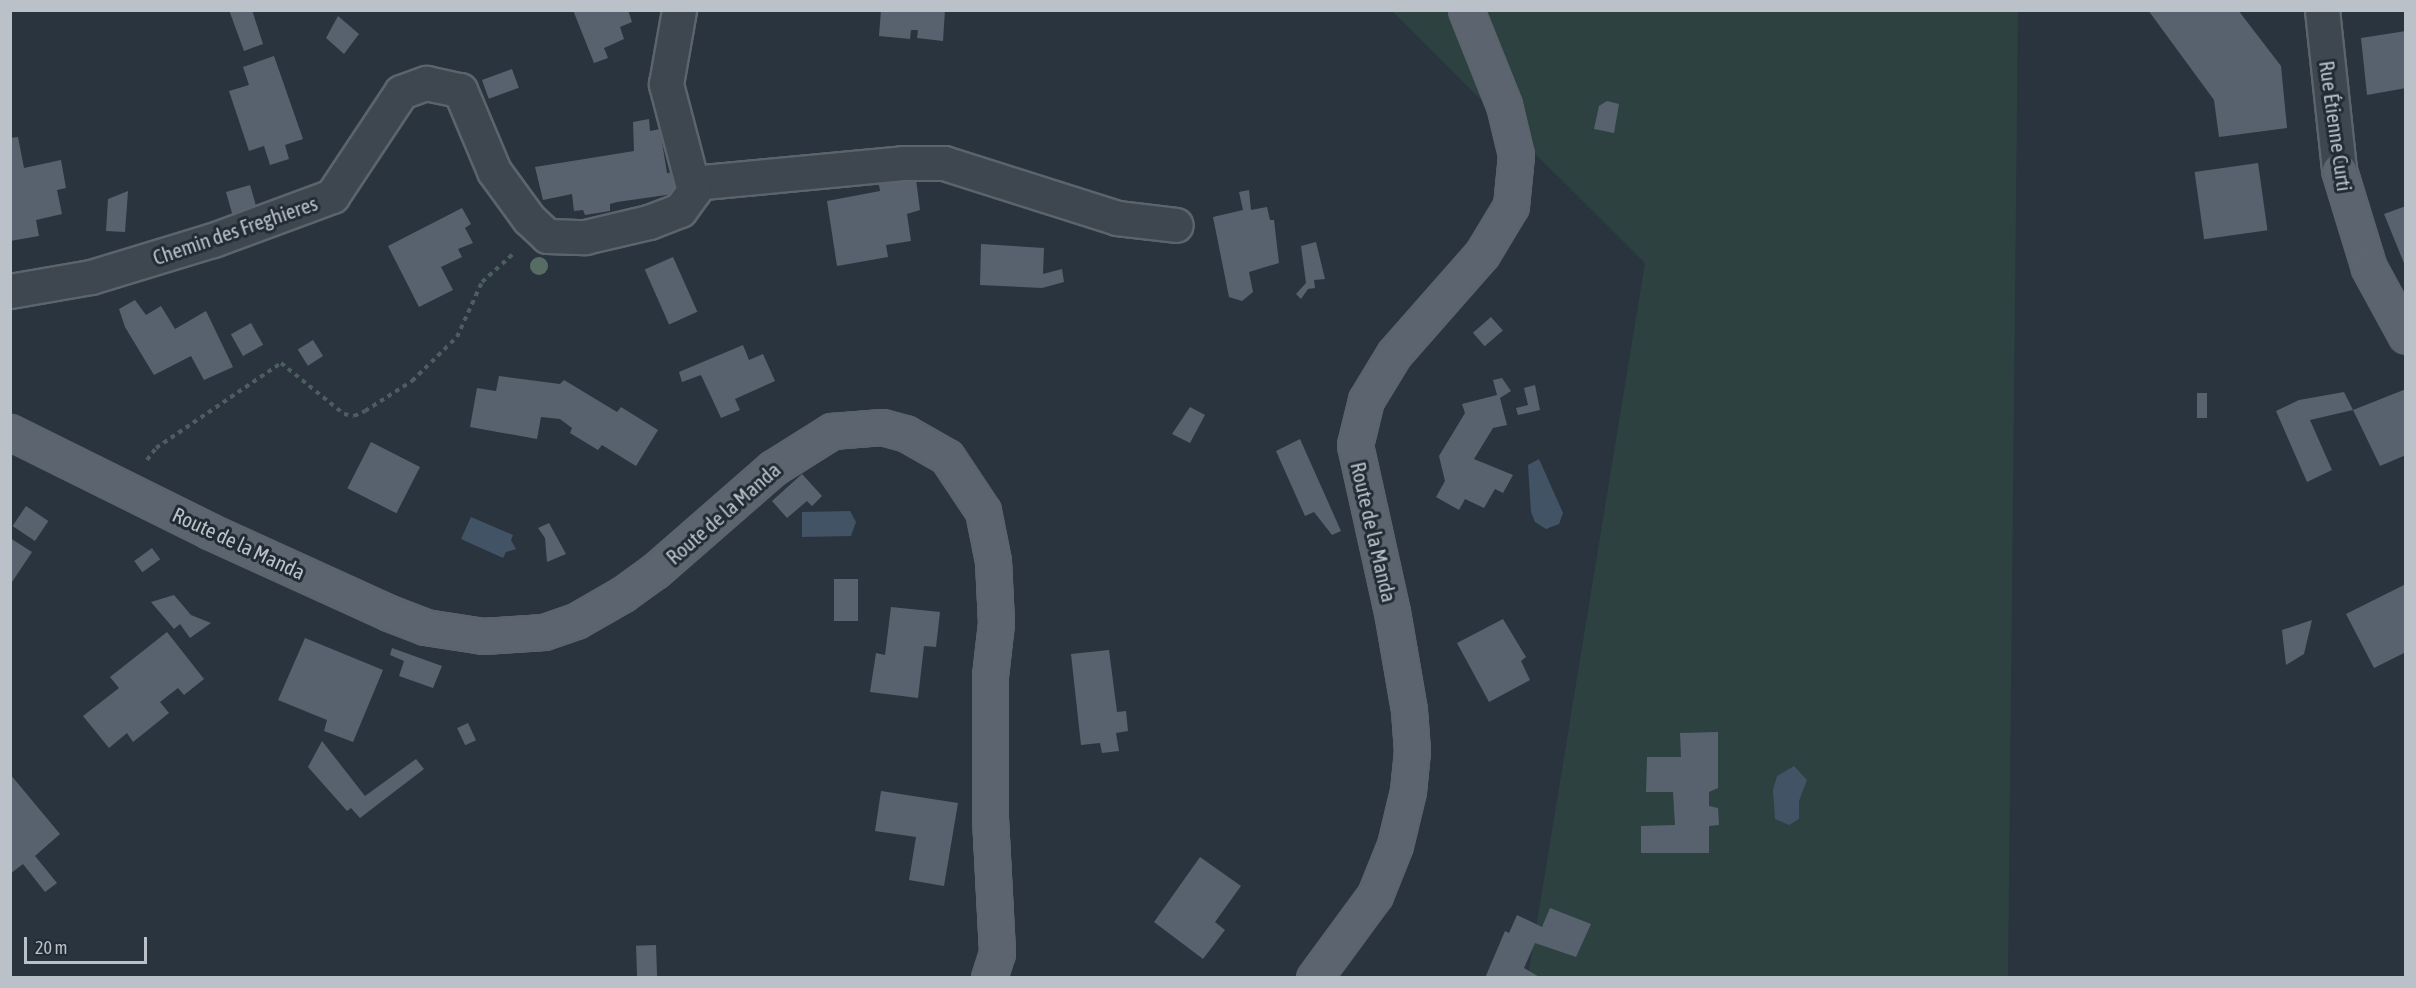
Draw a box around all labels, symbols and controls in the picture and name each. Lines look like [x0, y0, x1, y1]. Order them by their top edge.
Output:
street label: Rue Étienne Curti [2314, 59, 2358, 193]
street label: Chemin des Freghieres [149, 190, 321, 270]
street label: Route de la Manda [661, 457, 785, 569]
street label: Route de la Manda [1346, 459, 1402, 605]
street label: Route de la Manda [169, 501, 309, 585]
scale bar [27, 925, 150, 963]
text: 20 m [35, 937, 67, 958]

